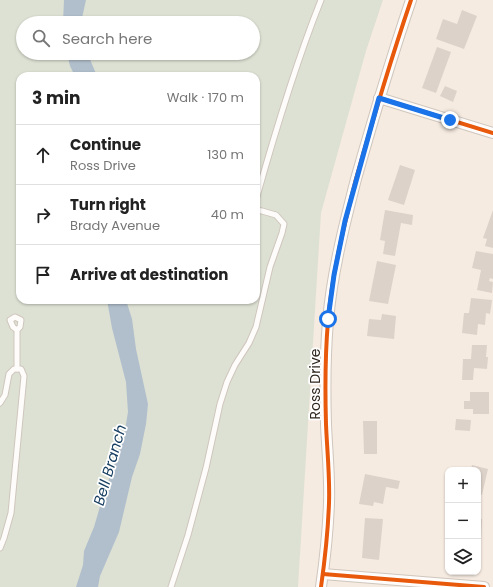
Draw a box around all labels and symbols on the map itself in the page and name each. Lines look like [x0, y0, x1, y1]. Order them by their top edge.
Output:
route end [441, 111, 459, 129]
route start [319, 310, 337, 328]
street label: Ross Drive [305, 348, 325, 419]
water label: Bell Branch [88, 422, 131, 508]

